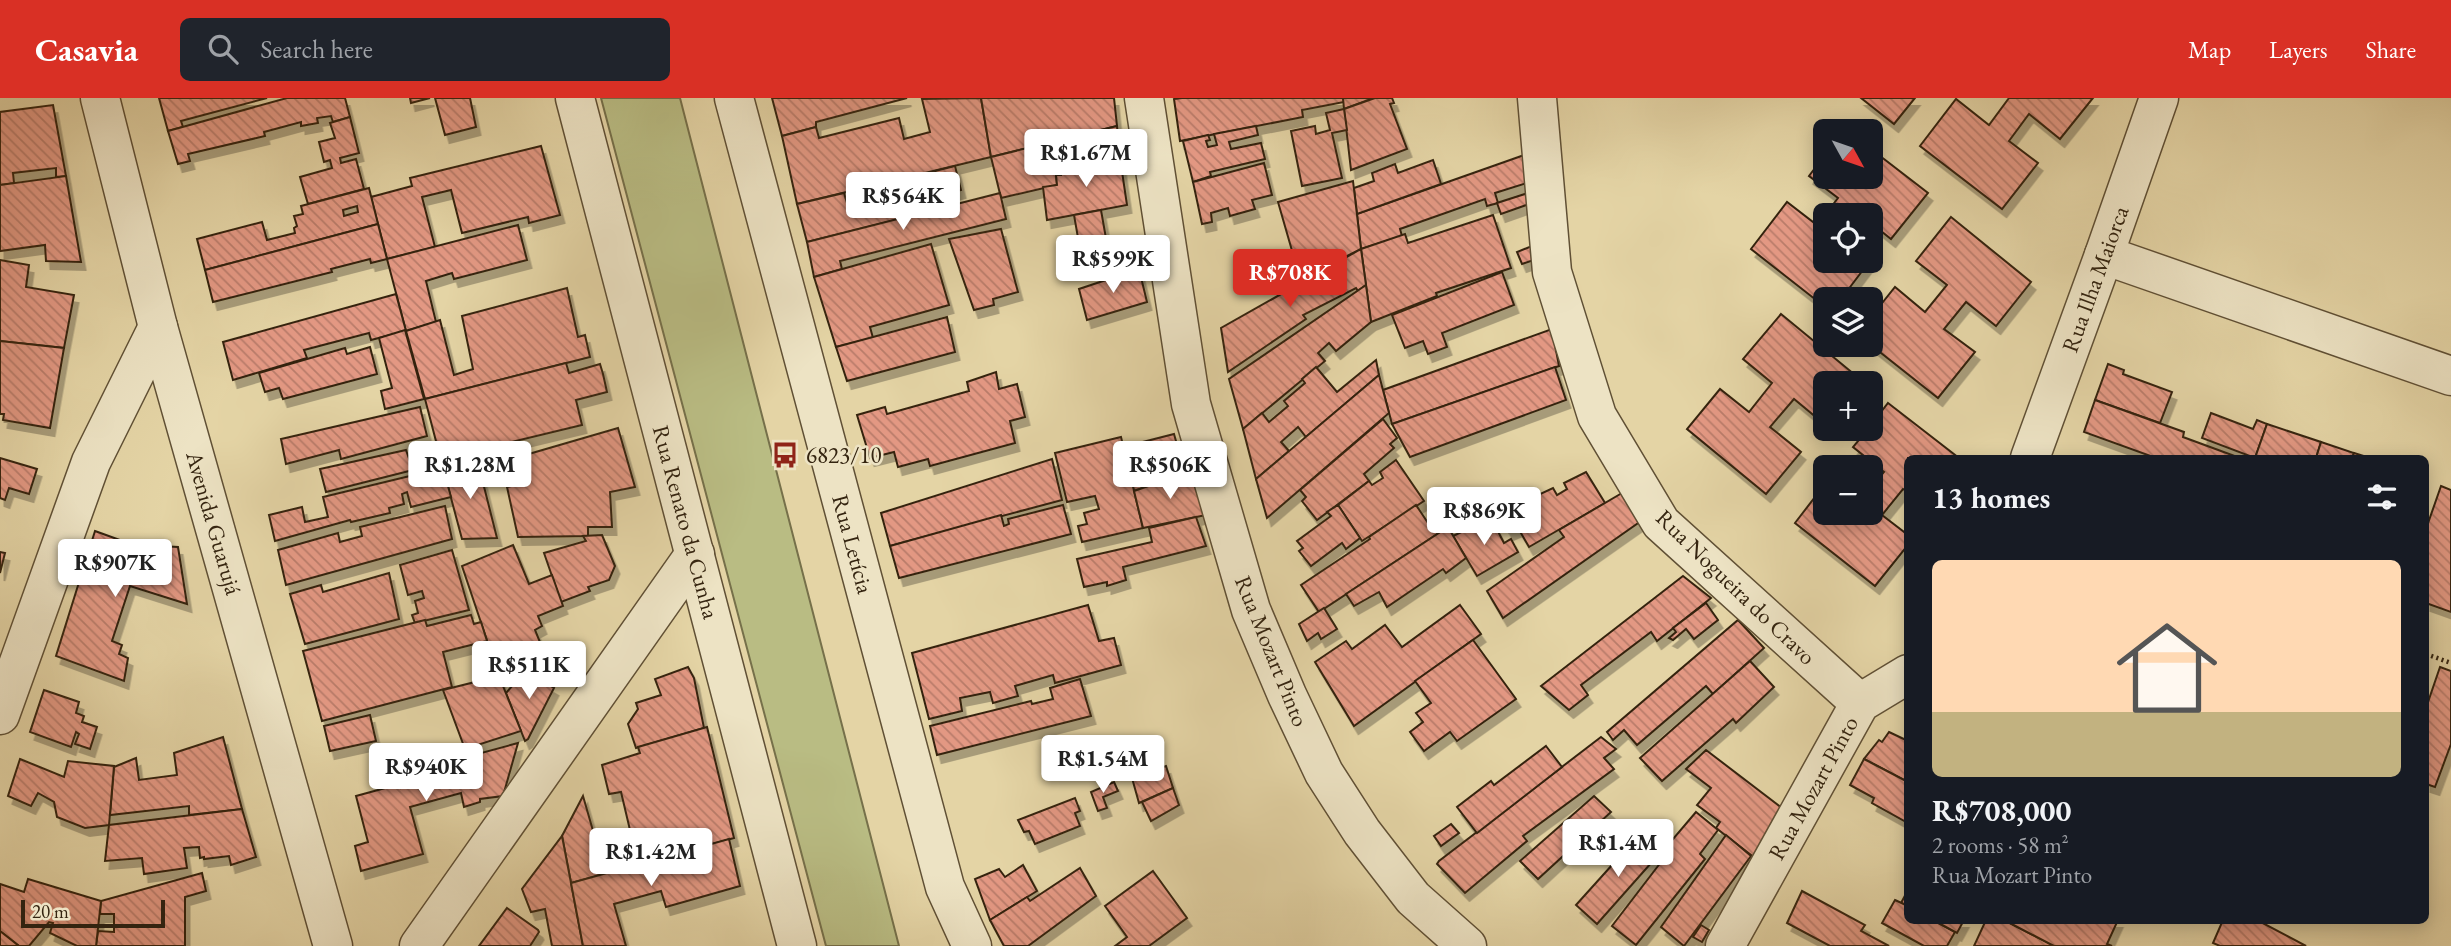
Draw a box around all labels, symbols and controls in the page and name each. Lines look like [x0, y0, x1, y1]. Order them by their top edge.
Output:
search box [180, 18, 670, 81]
text: Casavia [35, 28, 138, 71]
icon: search [204, 30, 242, 68]
text: Search here [260, 32, 373, 66]
text: Map [2188, 34, 2231, 65]
text: Layers [2269, 34, 2328, 65]
text: Share [2366, 34, 2416, 65]
north arrow [1813, 119, 1883, 189]
map controls [1813, 119, 1883, 525]
pin: R$1.67M [1021, 130, 1151, 189]
text: R$1.67M [1040, 137, 1132, 167]
pin: R$564K [846, 172, 960, 232]
text: R$564K [862, 180, 944, 210]
street label: Rua Ilha Maiorca [2055, 201, 2136, 356]
button: locate [1813, 203, 1883, 273]
pin: R$599K [1056, 236, 1170, 295]
text: R$599K [1072, 243, 1154, 273]
pin: R$708K [1233, 250, 1347, 309]
text: R$708K [1249, 257, 1331, 287]
button: layers [1813, 287, 1883, 357]
button: + [1813, 371, 1883, 441]
street label: Rua Renato da Cunha [646, 422, 726, 623]
bus stop icon: 6823/10 [770, 440, 800, 470]
place label: 6823/10 [806, 440, 881, 470]
pin: R$1.28M [405, 442, 535, 501]
pin: R$506K [1113, 442, 1227, 501]
street label: Avenida Guarujá [179, 447, 249, 599]
text: R$1.28M [424, 449, 516, 479]
text: R$506K [1129, 449, 1211, 479]
button: − [1813, 455, 1883, 525]
text: 13 homes [1932, 478, 2050, 517]
icon: filters [2363, 478, 2401, 516]
pin: R$869K [1427, 488, 1541, 547]
street label: Rua Letícia [825, 491, 881, 598]
text: R$869K [1443, 495, 1525, 525]
street label: Rua Nogueira do Cravo [1650, 503, 1822, 671]
pin: R$907K [58, 540, 172, 599]
text: R$907K [74, 547, 156, 577]
street label: Rua Mozart Pinto [1228, 571, 1316, 731]
icon: home [2104, 605, 2230, 731]
pin: R$511K [472, 642, 586, 701]
text: R$511K [488, 649, 570, 679]
street label: Rua Mozart Pinto [1761, 711, 1865, 865]
pin: R$1.54M [1038, 736, 1168, 795]
text: R$1.54M [1057, 743, 1149, 773]
pin: R$940K [369, 744, 483, 803]
text: R$940K [385, 751, 467, 781]
text: R$708,000 [1932, 791, 2071, 830]
pin: R$1.4M [1561, 820, 1675, 879]
text: R$1.4M [1578, 827, 1658, 857]
pin: R$1.42M [586, 828, 716, 888]
text: 2 rooms · 58 m² [1932, 830, 2069, 860]
text: R$1.42M [605, 836, 697, 866]
text: Rua Mozart Pinto [1932, 860, 2092, 890]
scale bar [21, 897, 164, 929]
text: 20 m [32, 899, 69, 924]

